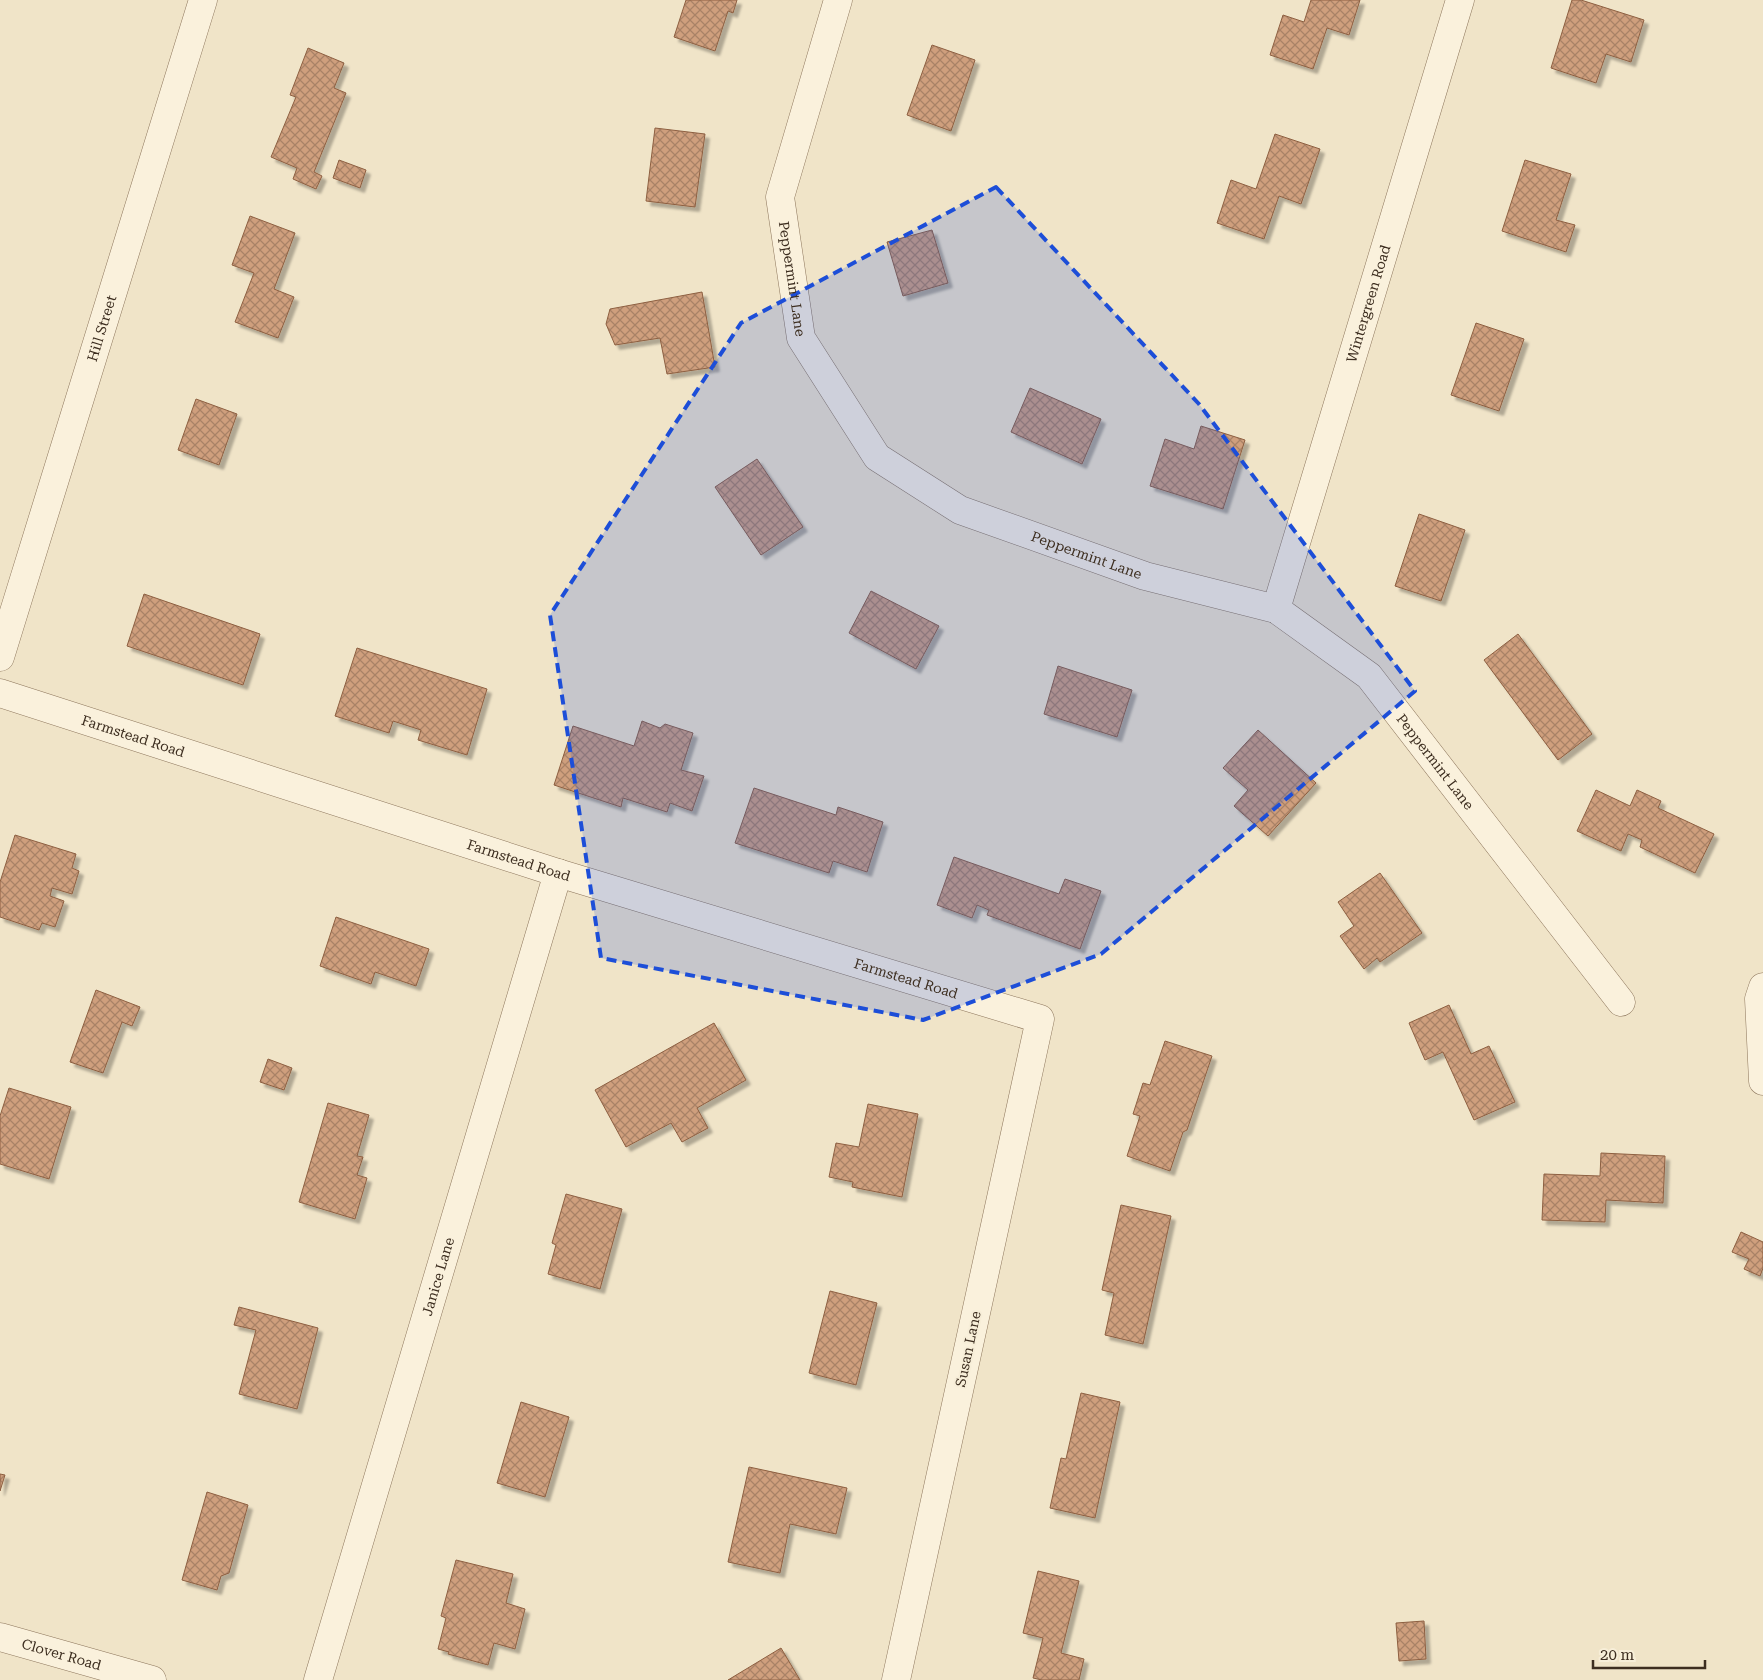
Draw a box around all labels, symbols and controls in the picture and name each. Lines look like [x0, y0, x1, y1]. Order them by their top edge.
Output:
street label: Peppermint Lane [776, 220, 809, 338]
street label: Wintergreen Road [1343, 243, 1394, 364]
street label: Hill Street [84, 293, 119, 363]
street label: Peppermint Lane [1029, 528, 1144, 582]
street label: Peppermint Lane [1393, 711, 1477, 813]
street label: Farmstead Road [80, 712, 187, 760]
street label: Farmstead Road [465, 836, 572, 884]
street label: Farmstead Road [852, 955, 960, 1002]
street label: Janice Lane [419, 1235, 457, 1317]
street label: Susan Lane [952, 1309, 984, 1388]
street label: Clover Road [20, 1636, 103, 1673]
scale bar [1593, 1638, 1706, 1670]
text: 20 m [1600, 1646, 1635, 1664]

